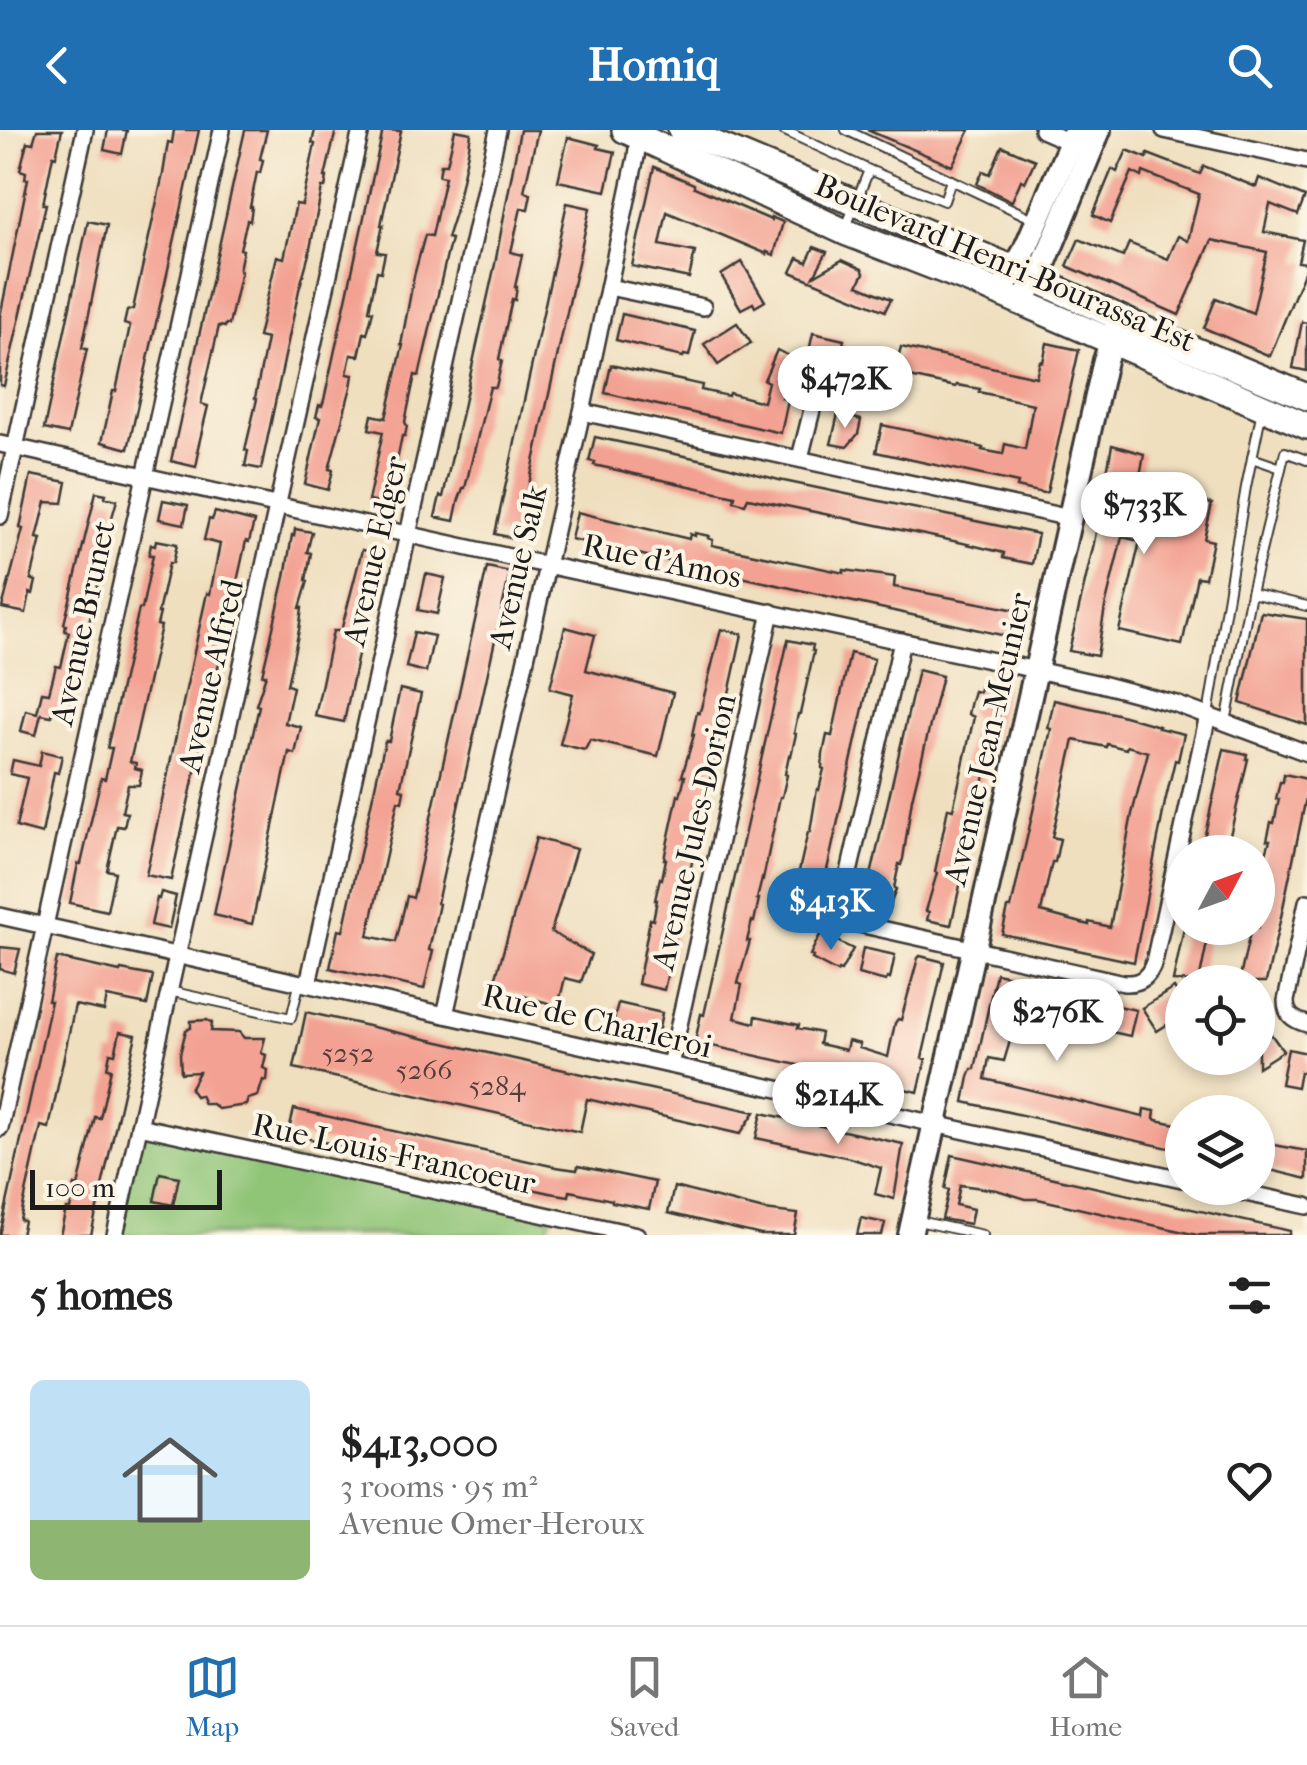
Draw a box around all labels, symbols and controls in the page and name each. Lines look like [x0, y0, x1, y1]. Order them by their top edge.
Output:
icon: back [30, 38, 85, 93]
icon: search [1222, 38, 1277, 93]
text: Homiq [588, 39, 719, 92]
street label: Boulevard Henri-Bourassa Est [810, 166, 1201, 360]
pin: $472K [775, 346, 915, 431]
text: $472K [800, 360, 890, 397]
street label: Avenue Edger [335, 452, 415, 651]
pin: $733K [1074, 472, 1214, 557]
street label: Avenue Salk [481, 481, 555, 654]
text: $733K [1103, 486, 1185, 523]
street label: Avenue Brunet [43, 517, 123, 731]
street label: Rue d'Amos [579, 526, 745, 596]
street label: Avenue Alfred [170, 575, 251, 778]
street label: Avenue Jean-Meunier [936, 589, 1040, 891]
street label: Avenue Jules-Dorion [644, 690, 744, 976]
north arrow [1165, 835, 1275, 945]
map controls [1165, 835, 1275, 1205]
pin: $413K [761, 868, 901, 953]
text: $413K [789, 882, 873, 919]
button: locate [1165, 965, 1275, 1075]
street label: Rue de Charleroi [479, 977, 716, 1066]
pin: $276K [987, 979, 1127, 1064]
text: $276K [1012, 993, 1102, 1030]
house number: 5252 [322, 1036, 375, 1069]
house number: 5266 [396, 1053, 453, 1086]
pin: $214K [768, 1062, 908, 1147]
house number: 5284 [469, 1069, 527, 1102]
text: $214K [794, 1076, 882, 1113]
button: layers [1165, 1095, 1275, 1205]
street label: Rue Louis-Francoeur [249, 1106, 539, 1202]
scale bar [30, 1165, 222, 1210]
text: 100 m [45, 1171, 115, 1204]
icon: filters [1222, 1268, 1277, 1323]
text: 5 homes [30, 1271, 173, 1320]
text: $413,000 [340, 1419, 498, 1468]
icon: home [110, 1420, 230, 1540]
icon: heart [1222, 1453, 1277, 1508]
text: 3 rooms · 95 m² [340, 1468, 537, 1505]
text: Avenue Omer-Heroux [340, 1505, 645, 1542]
tab: Map [185, 1650, 240, 1743]
tab: Saved [610, 1650, 679, 1743]
tab: Home [1049, 1650, 1122, 1743]

